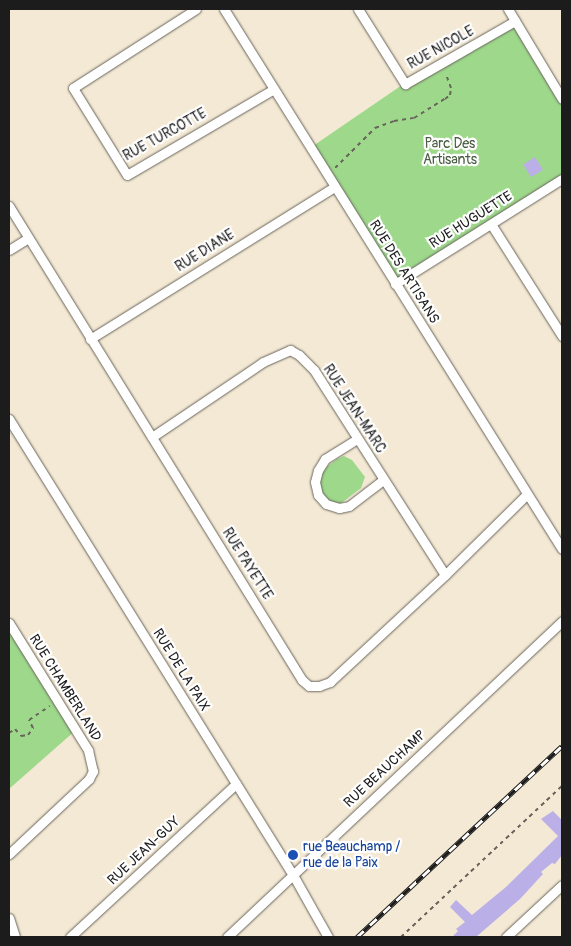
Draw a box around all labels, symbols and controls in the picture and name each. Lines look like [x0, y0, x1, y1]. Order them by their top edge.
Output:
street label: RUE NICOLE [405, 23, 477, 73]
street label: RUE TURCOTTE [120, 105, 210, 165]
park label: Parc Des Artisants [423, 136, 477, 168]
street label: RUE HUGUETTE [426, 188, 516, 252]
street label: RUE DES ARTISANS [365, 217, 443, 327]
street label: RUE DIANE [172, 226, 238, 276]
street label: RUE JEAN-MARC [319, 362, 389, 456]
street label: RUE PAYETTE [218, 525, 276, 603]
street label: RUE DE LA PAIX [149, 626, 213, 714]
street label: RUE CHAMBERLAND [25, 631, 105, 745]
street label: RUE BEAUCHAMP [341, 727, 429, 811]
street label: RUE JEAN-GUY [104, 813, 184, 889]
place label: rue Beauchamp / rue de la Paix [303, 839, 400, 872]
marker: rue Beauchamp / rue de la Paix [287, 849, 299, 861]

